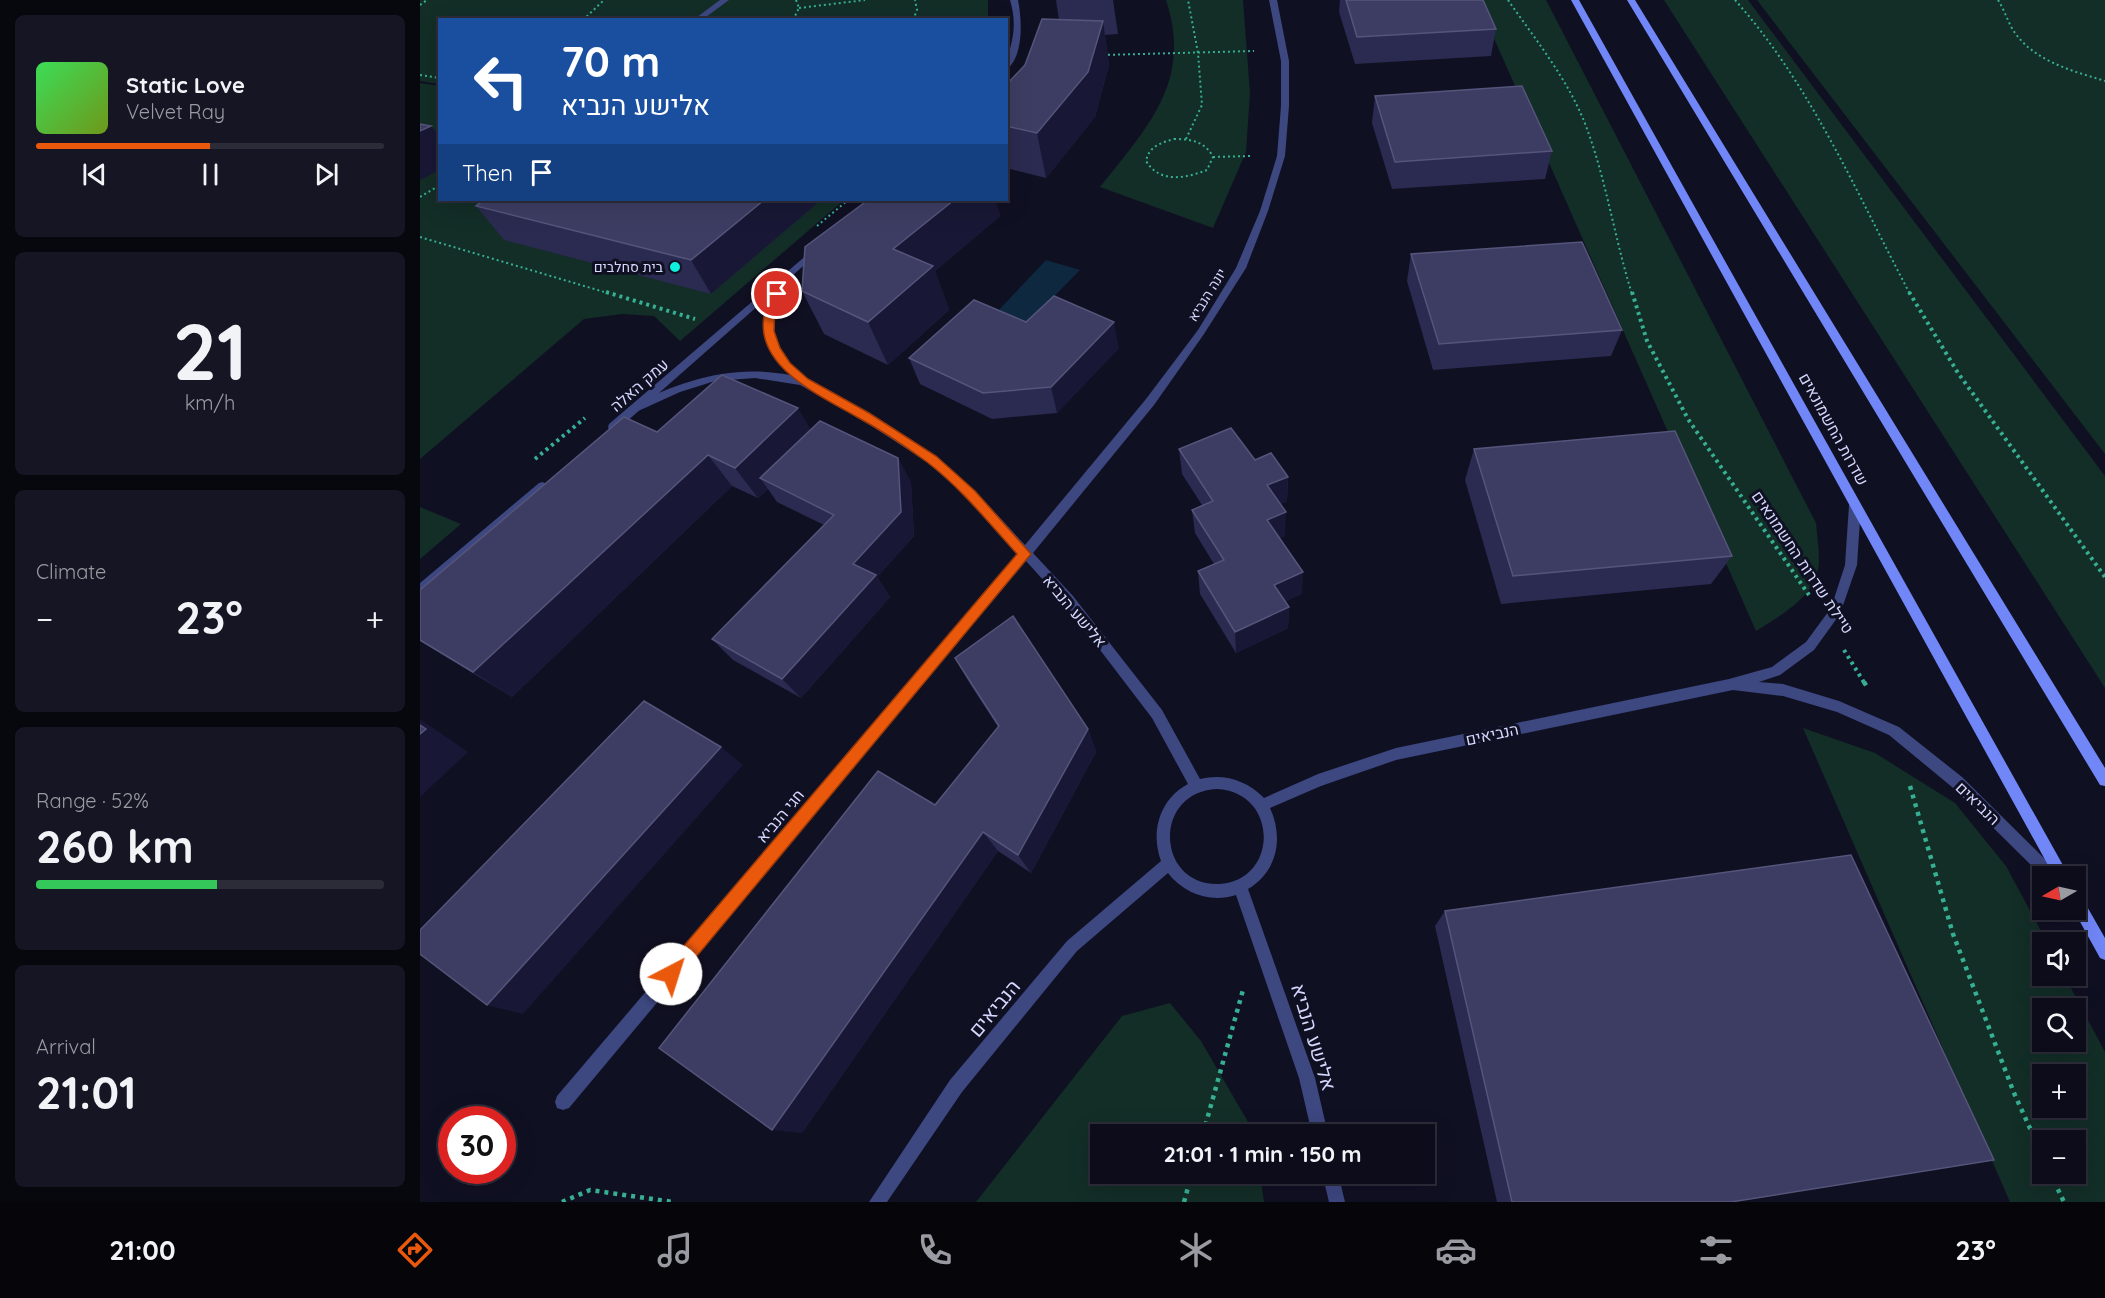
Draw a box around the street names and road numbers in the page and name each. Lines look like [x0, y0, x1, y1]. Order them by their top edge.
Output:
street label: יונה הנביא [1184, 265, 1230, 325]
street label: עמק האלה [606, 354, 672, 416]
street label: שדרות החשמונאים [1795, 369, 1873, 489]
street label: טיילת שדרות החשמונאים [1748, 487, 1858, 637]
street label: אלישע הנביא [1039, 571, 1111, 651]
street label: הנביאים [1464, 719, 1520, 749]
street label: הנביאים [1952, 777, 2004, 829]
street label: חגי הנביא [752, 785, 808, 847]
street label: הנביאים [963, 974, 1025, 1042]
street label: אלישע הנביא [1286, 981, 1342, 1093]

